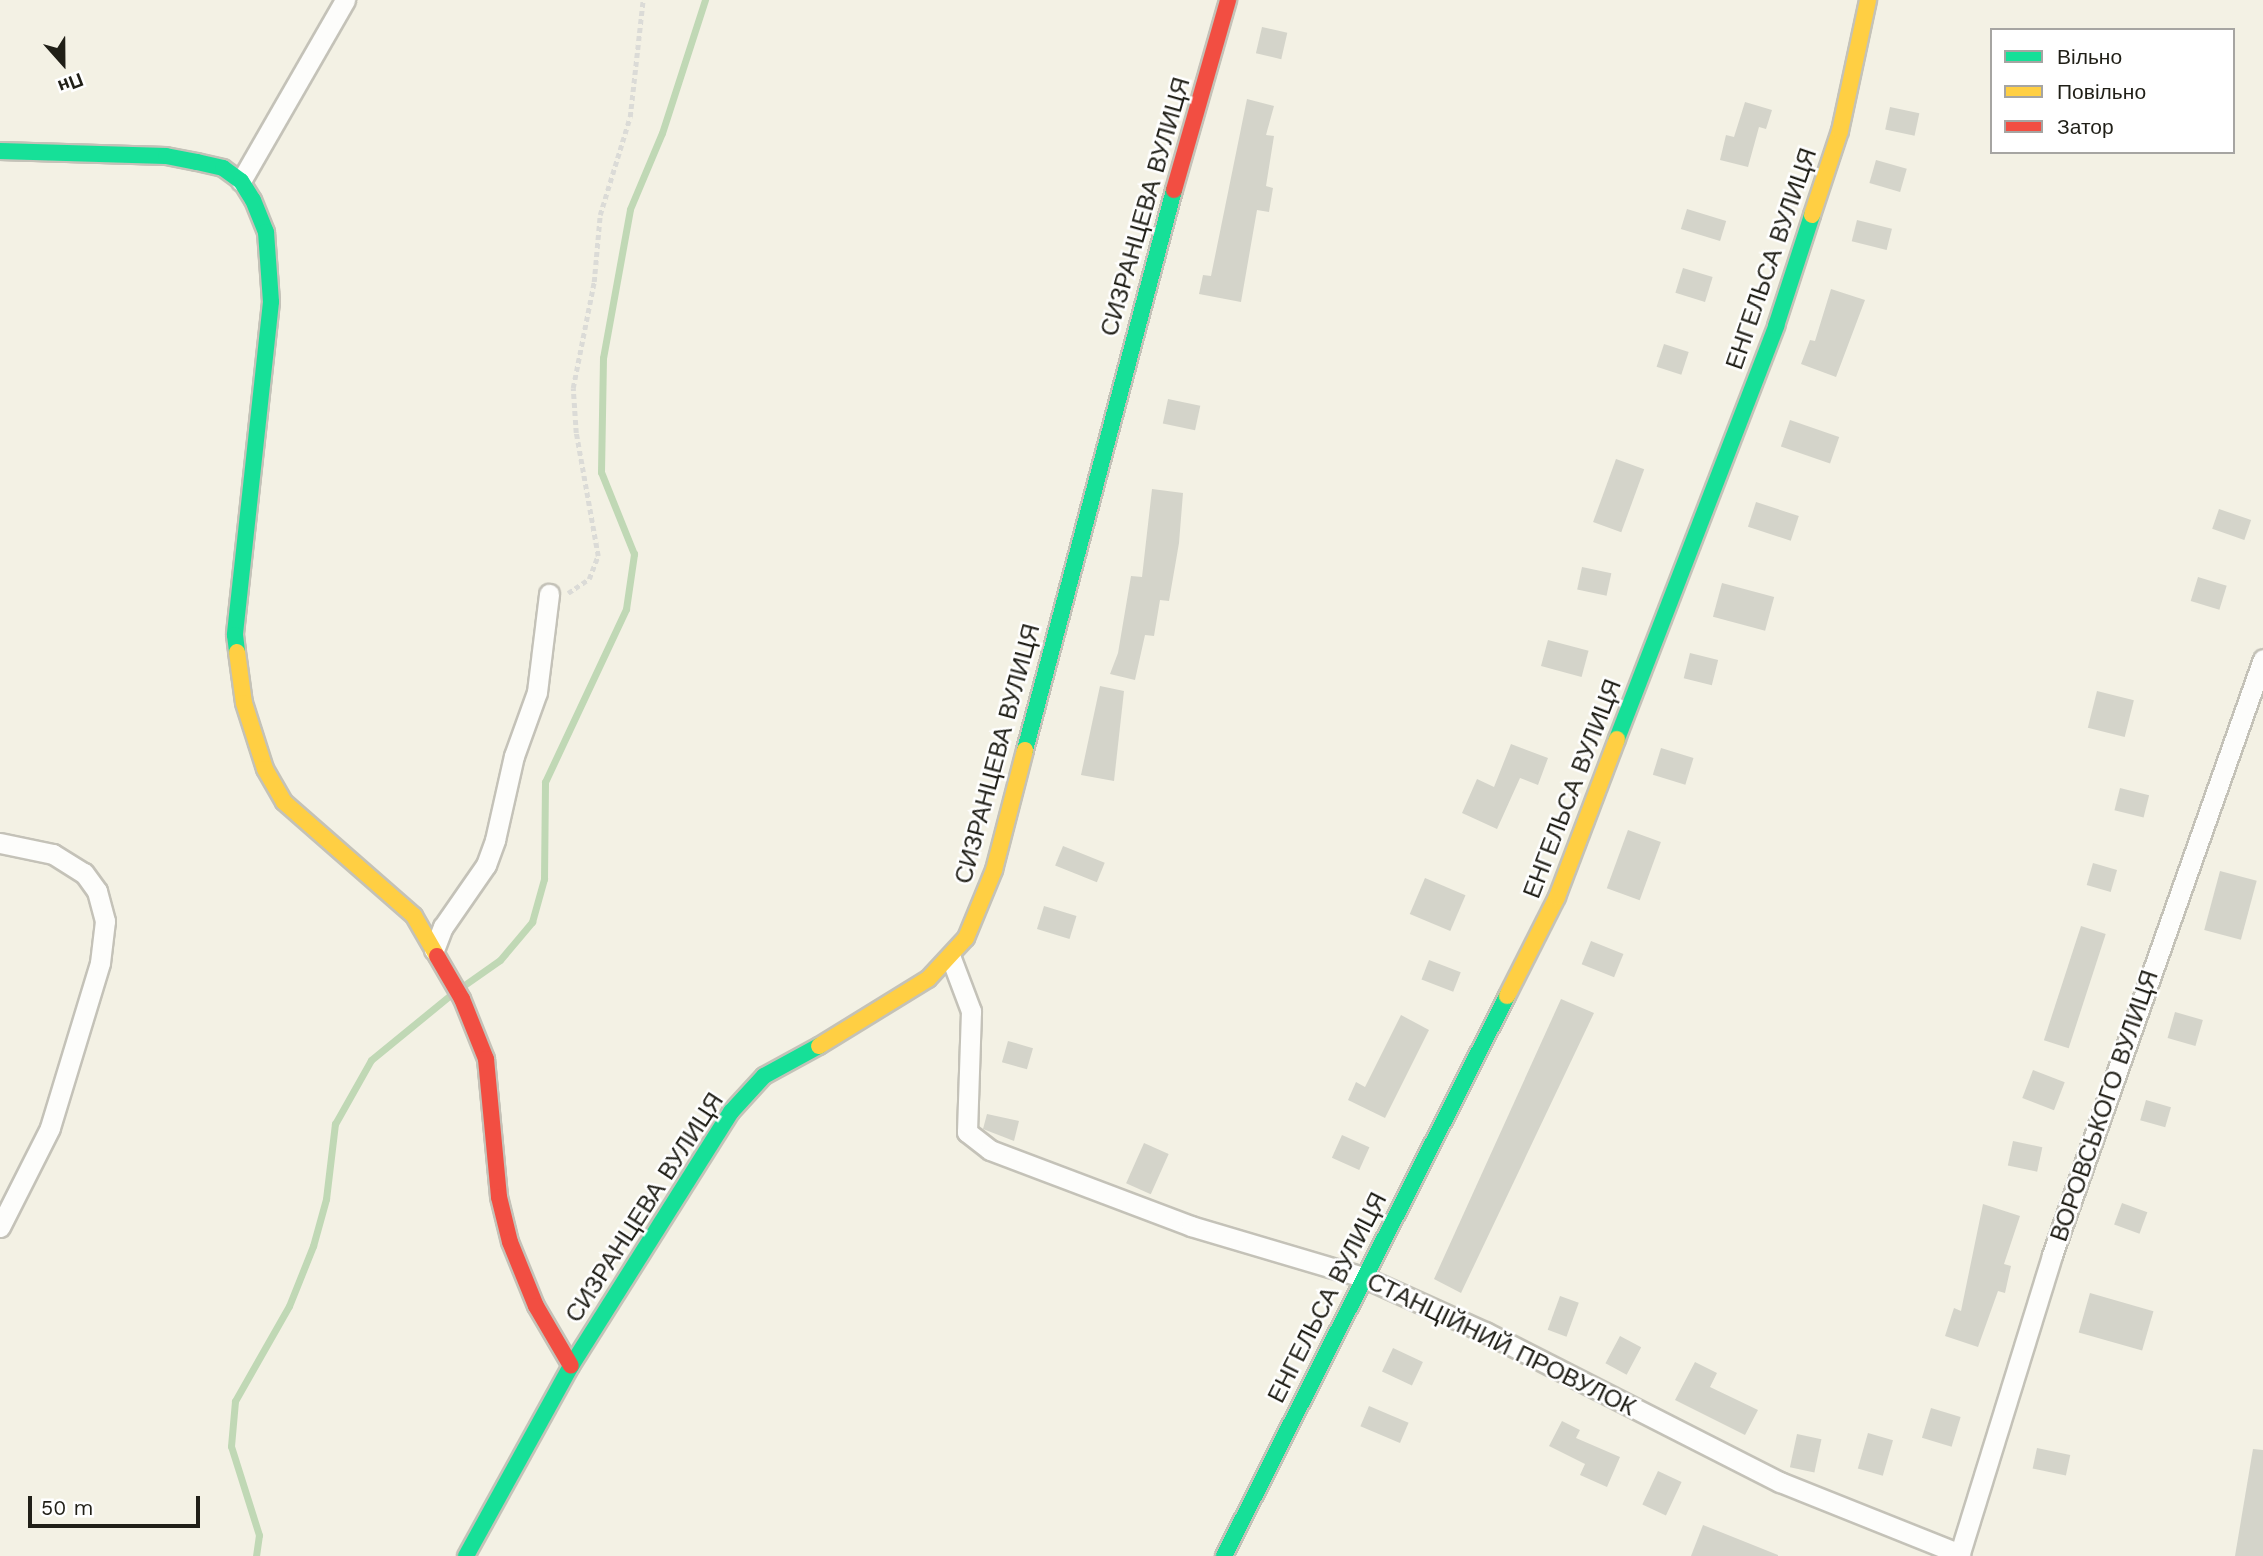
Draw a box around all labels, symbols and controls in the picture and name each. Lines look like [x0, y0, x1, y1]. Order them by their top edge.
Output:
north arrow [28, 28, 98, 98]
legend [1990, 28, 2235, 154]
text: Вільно [2057, 44, 2122, 69]
text: Пн [55, 68, 87, 98]
street label: СИЗРАНЦЕВА ВУЛИЦЯ [1095, 74, 1197, 340]
text: Повільно [2057, 79, 2146, 104]
text: Затор [2057, 114, 2114, 139]
street label: ЕНГЕЛЬСА ВУЛИЦЯ [1721, 145, 1823, 373]
street label: СИЗРАНЦЕВА ВУЛИЦЯ [949, 621, 1047, 887]
street label: ЕНГЕЛЬСА ВУЛИЦЯ [1518, 676, 1628, 902]
street label: ВОРОВСЬКОГО ВУЛИЦЯ [2045, 967, 2165, 1245]
street label: СИЗРАНЦЕВА ВУЛИЦЯ [560, 1088, 730, 1328]
street label: ЕНГЕЛЬСА ВУЛИЦЯ [1262, 1188, 1394, 1408]
street label: СТАНЦІЙНИЙ ПРОВУЛОК [1362, 1267, 1640, 1423]
scale bar [32, 1482, 203, 1526]
text: 50 m [41, 1495, 93, 1520]

